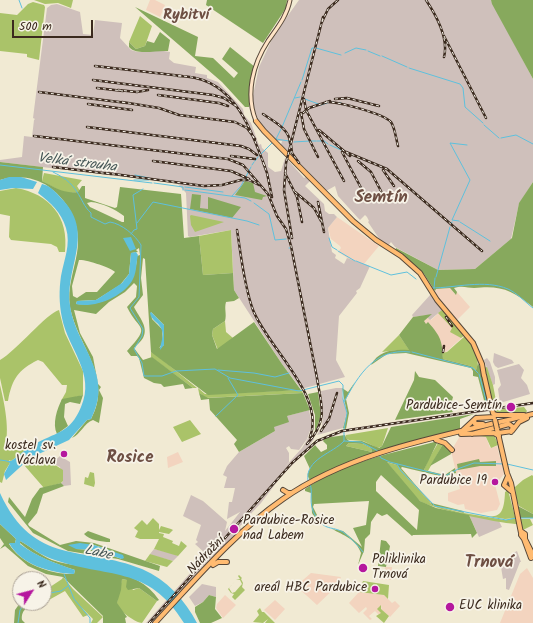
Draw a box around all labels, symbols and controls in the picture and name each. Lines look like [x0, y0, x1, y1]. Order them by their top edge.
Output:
district label: Rybitví [163, 7, 209, 25]
scale bar [14, 12, 95, 38]
text: 500 m [19, 17, 52, 36]
water label: Velká strouha [37, 151, 117, 177]
district label: Semtín [354, 189, 408, 209]
place label: Pardubice-Semtín [406, 399, 502, 415]
marker: Pardubice-Semtín [505, 401, 517, 413]
place label: kostel sv. Václava [5, 439, 56, 470]
marker: kostel sv. Václava [59, 449, 69, 459]
district label: Rosice [107, 449, 153, 469]
place label: Pardubice 19 [420, 474, 487, 490]
marker: Pardubice 19 [490, 477, 500, 487]
place label: Pardubice-Rosice nad Labem [243, 514, 334, 545]
marker: Pardubice-Rosice nad Labem [228, 523, 240, 535]
street label: Nádražní [185, 534, 229, 578]
water label: Labe [83, 543, 113, 565]
place label: Poliklinika Trnová [372, 553, 426, 584]
district label: Trnová [465, 554, 513, 574]
marker: Poliklinika Trnová [357, 562, 369, 574]
north arrow [12, 571, 52, 611]
text: N [32, 576, 50, 593]
place label: areál HBC Pardubice [254, 581, 367, 597]
marker: areál HBC Pardubice [370, 584, 380, 594]
place label: EUC klinika [459, 599, 522, 615]
marker: EUC klinika [444, 601, 456, 613]

